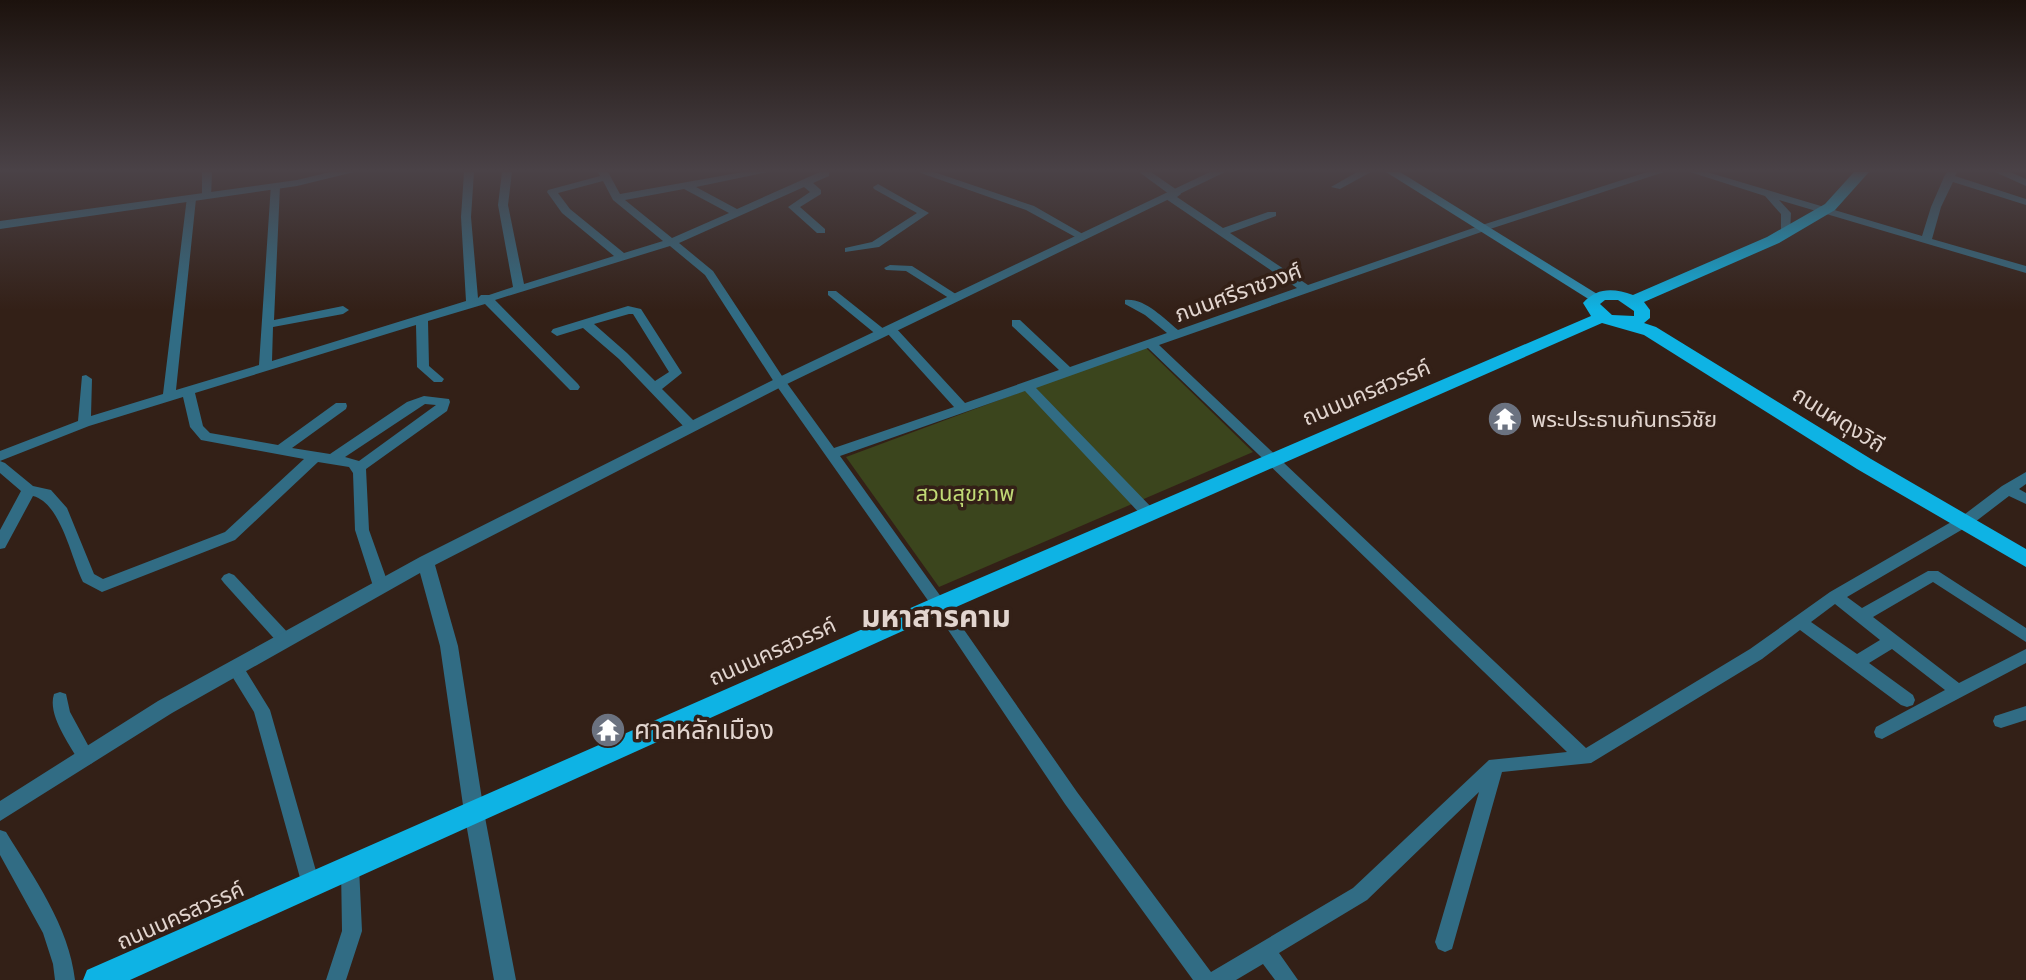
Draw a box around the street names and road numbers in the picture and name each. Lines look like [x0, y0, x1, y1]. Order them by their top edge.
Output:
street label: ภนนศรีราชวงศ์ [1171, 257, 1305, 328]
street label: ถนนนครสวรรค์ [1298, 353, 1434, 432]
street label: ถนนผดุงวิถี [1788, 380, 1890, 458]
street label: ถนนนครสวรรค์ [704, 611, 840, 692]
street label: ถนนนครสวรรค์ [112, 875, 248, 956]

